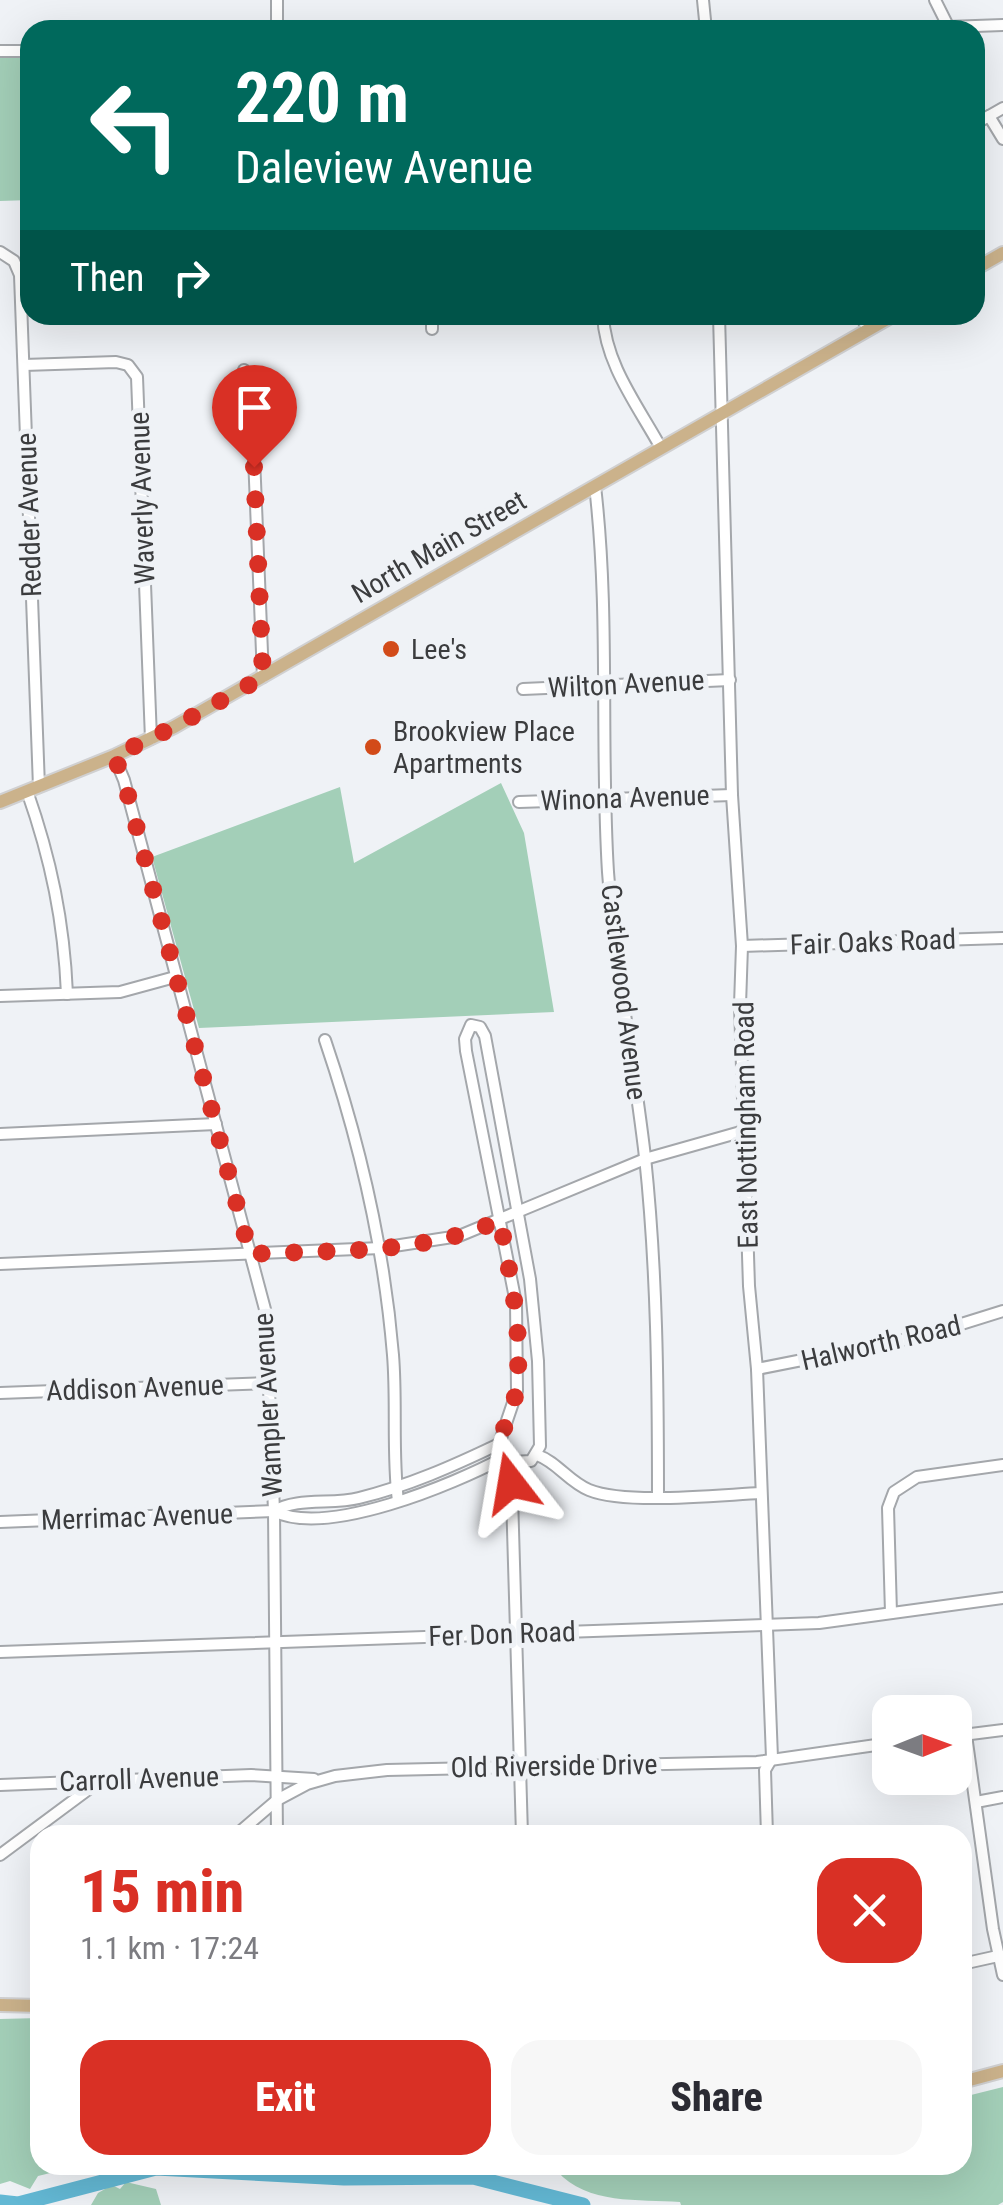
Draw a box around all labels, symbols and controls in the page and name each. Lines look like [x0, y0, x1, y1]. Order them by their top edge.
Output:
text: 220 m [235, 57, 409, 139]
icon: left [70, 60, 200, 190]
text: Daleview Avenue [235, 141, 533, 194]
icon: right [164, 250, 219, 305]
text: Then [70, 256, 144, 300]
pin [212, 365, 297, 468]
icon: arrive [227, 380, 282, 435]
street label: Waverly Avenue [122, 411, 162, 585]
street label: Redder Avenue [10, 432, 48, 598]
street label: North Main Street [346, 484, 532, 610]
place label: Lee's [411, 633, 467, 666]
marker: Lee's [380, 638, 402, 660]
street label: Wilton Avenue [547, 663, 705, 705]
place label: Brookview Place Apartments [393, 715, 575, 780]
marker: Brookview Place Apartments [362, 736, 384, 758]
street label: Winona Avenue [540, 779, 710, 817]
street label: Castlewood Avenue [594, 882, 654, 1102]
street label: Fair Oaks Road [789, 923, 957, 961]
street label: East Nottingham Road [727, 1001, 765, 1249]
street label: Halworth Road [798, 1309, 964, 1377]
street label: Wampler Avenue [247, 1312, 289, 1498]
street label: Addison Avenue [46, 1368, 224, 1408]
position arrow [459, 1431, 563, 1535]
street label: Merrimac Avenue [40, 1497, 234, 1537]
street label: Fer Don Road [428, 1615, 576, 1653]
north arrow [872, 1695, 972, 1795]
map controls [872, 1695, 972, 1795]
street label: Old Riverside Drive [450, 1748, 658, 1784]
street label: Carroll Avenue [58, 1760, 220, 1798]
text: 15 min [80, 1856, 244, 1927]
button: close [817, 1858, 922, 1963]
text: 1.1 km · 17:24 [80, 1929, 259, 1967]
button: Exit [80, 2040, 491, 2155]
button: Share [511, 2040, 922, 2155]

